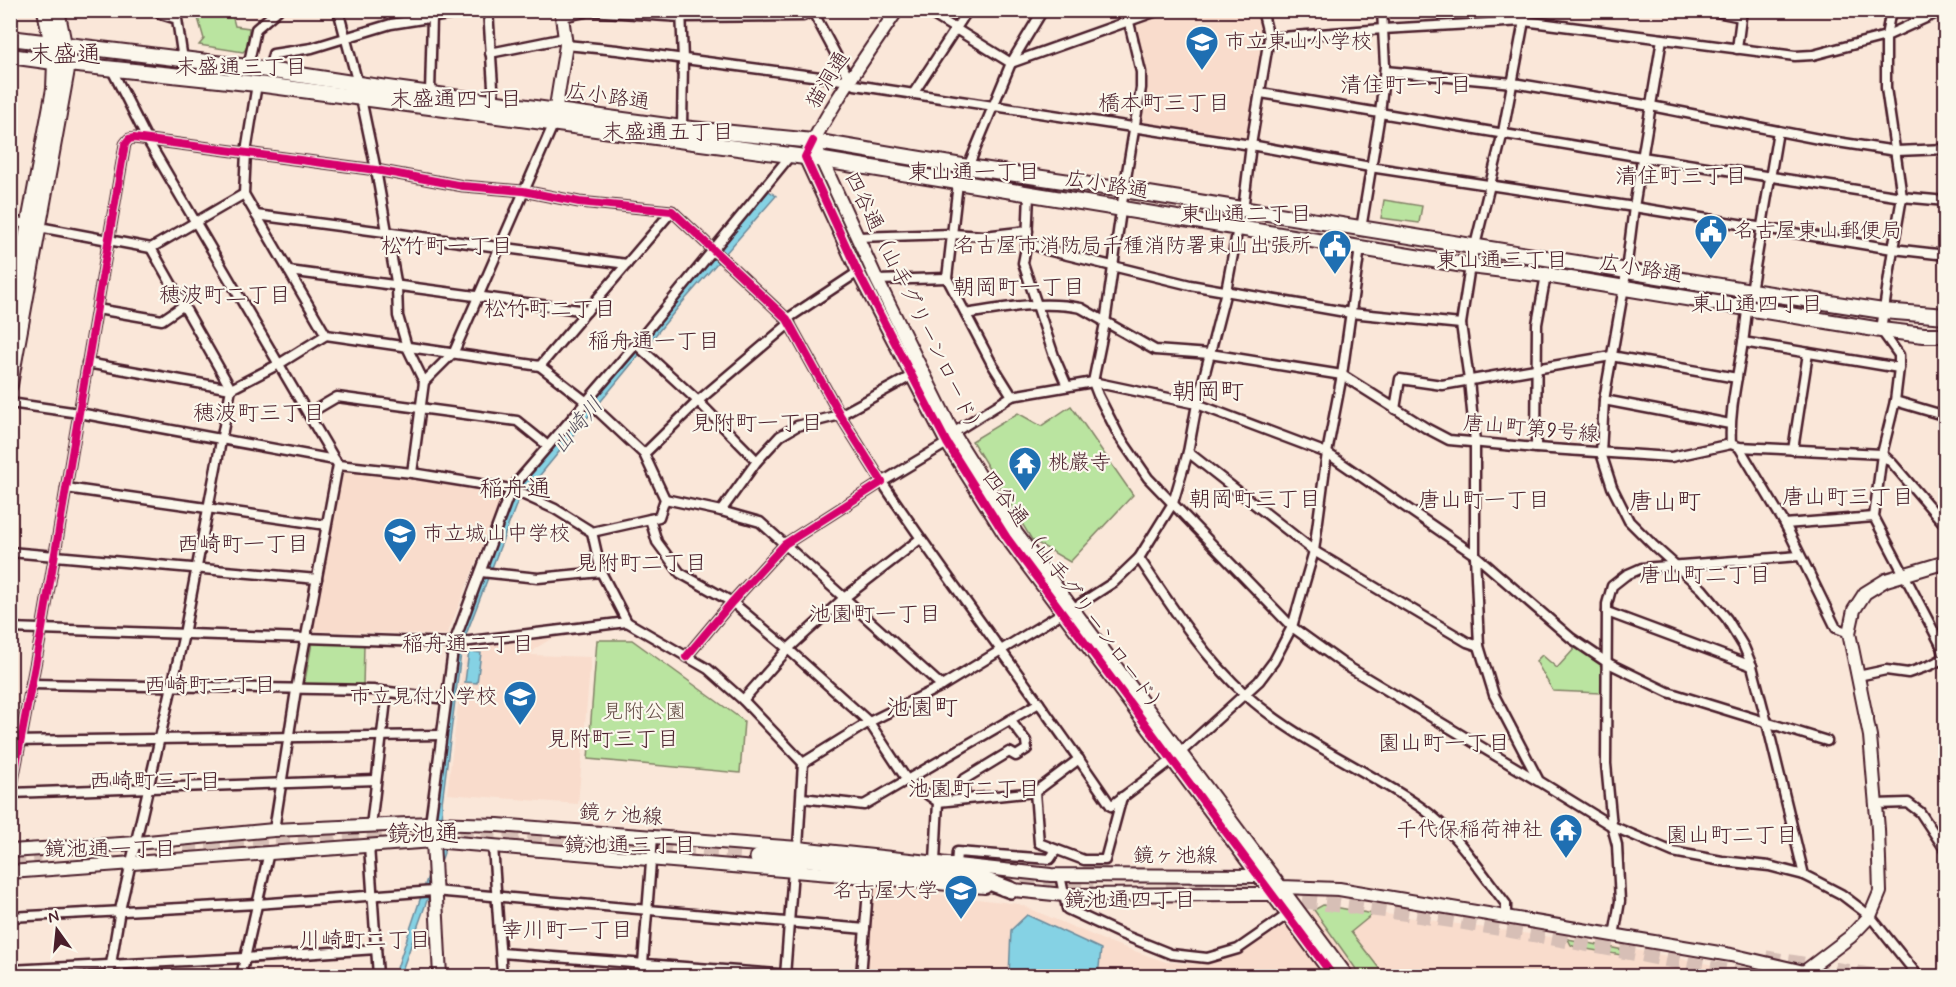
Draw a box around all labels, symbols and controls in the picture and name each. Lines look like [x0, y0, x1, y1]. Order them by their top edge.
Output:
school or university icon: 市立東山小学校 [1184, 24, 1220, 71]
place label: 市立東山小学校 [1225, 28, 1372, 56]
district label: 末盛通 [29, 40, 101, 71]
street label: 猫洞通 [799, 46, 857, 114]
district label: 末盛通三丁目 [175, 54, 307, 82]
district label: 清住町一丁目 [1340, 72, 1472, 100]
street label: 広小路通 [564, 77, 652, 117]
district label: 末盛通四丁目 [390, 86, 522, 114]
district label: 橋本町三丁目 [1098, 90, 1230, 118]
district label: 末盛通五丁目 [602, 119, 734, 147]
district label: 東山通一丁目 [908, 159, 1040, 187]
district label: 清住町三丁目 [1615, 163, 1747, 191]
street label: 広小路通 [1063, 165, 1151, 205]
street label: 四谷通（山手グリーンロード） [837, 167, 991, 443]
district label: 東山通二丁目 [1180, 201, 1312, 229]
public building icon: 名古屋東山郵便局 [1693, 213, 1729, 260]
place label: 名古屋東山郵便局 [1734, 217, 1902, 245]
public building icon: 名古屋市消防局千種消防署東山出張所 [1317, 228, 1353, 275]
place label: 名古屋市消防局千種消防署東山出張所 [955, 232, 1312, 260]
district label: 松竹町一丁目 [381, 233, 513, 261]
district label: 東山通三丁目 [1436, 247, 1568, 275]
street label: 広小路通 [1597, 249, 1685, 289]
district label: 朝岡町一丁目 [953, 274, 1085, 302]
district label: 穂波町二丁目 [159, 282, 291, 310]
district label: 東山通四丁目 [1691, 291, 1823, 319]
district label: 松竹町二丁目 [484, 296, 616, 324]
district label: 稲舟通一丁目 [588, 328, 720, 356]
district label: 朝岡町 [1172, 377, 1244, 408]
water label: 山崎川 [546, 392, 610, 460]
district label: 穂波町三丁目 [193, 400, 325, 428]
street label: 唐山町第9号線 [1462, 409, 1600, 449]
district label: 見附町一丁目 [691, 410, 823, 438]
temple icon: 桃巌寺 [1007, 445, 1043, 492]
place label: 桃巌寺 [1048, 449, 1111, 477]
street label: 四谷通 （山手グリーンロード） [975, 465, 1173, 723]
district label: 稲舟通 [479, 474, 551, 505]
district label: 唐山町三丁目 [1782, 484, 1914, 512]
district label: 朝岡町三丁目 [1189, 486, 1321, 514]
district label: 唐山町一丁目 [1418, 487, 1550, 515]
district label: 唐山町 [1629, 487, 1701, 518]
school or university icon: 市立城山中学校 [382, 516, 418, 563]
place label: 市立城山中学校 [423, 520, 570, 548]
district label: 西崎町一丁目 [177, 531, 309, 559]
district label: 見附町二丁目 [575, 550, 707, 578]
district label: 唐山町二丁目 [1639, 562, 1771, 590]
district label: 池園町一丁目 [809, 601, 941, 629]
district label: 稲舟通二丁目 [402, 631, 534, 659]
district label: 西崎町二丁目 [144, 672, 276, 700]
school or university icon: 市立見付小学校 [502, 679, 538, 726]
place label: 市立見付小学校 [350, 683, 497, 711]
district label: 池園町 [886, 693, 958, 724]
park label: 見附公園 [602, 698, 686, 726]
district label: 見附町三丁目 [547, 726, 679, 754]
district label: 園山町一丁目 [1378, 730, 1510, 758]
district label: 西崎町三丁目 [89, 768, 221, 796]
district label: 池園町二丁目 [908, 776, 1040, 804]
street label: 鏡ヶ池線 [578, 798, 664, 832]
temple icon: 千代保稲荷神社 [1548, 812, 1584, 859]
place label: 千代保稲荷神社 [1396, 816, 1543, 844]
district label: 鏡池通 [387, 819, 459, 850]
district label: 園山町二丁目 [1666, 822, 1798, 850]
district label: 鏡池通三丁目 [564, 832, 696, 860]
district label: 鏡池通一丁目 [44, 836, 176, 864]
street label: 鏡ヶ池線 [1133, 842, 1217, 870]
school or university icon: 名古屋大学 [943, 873, 979, 920]
place label: 名古屋大学 [833, 877, 938, 905]
district label: 鏡池通四丁目 [1064, 887, 1196, 915]
north arrow [27, 900, 87, 960]
text: N [46, 905, 61, 928]
district label: 幸川町一丁目 [501, 917, 633, 945]
district label: 川崎町二丁目 [299, 927, 431, 955]

